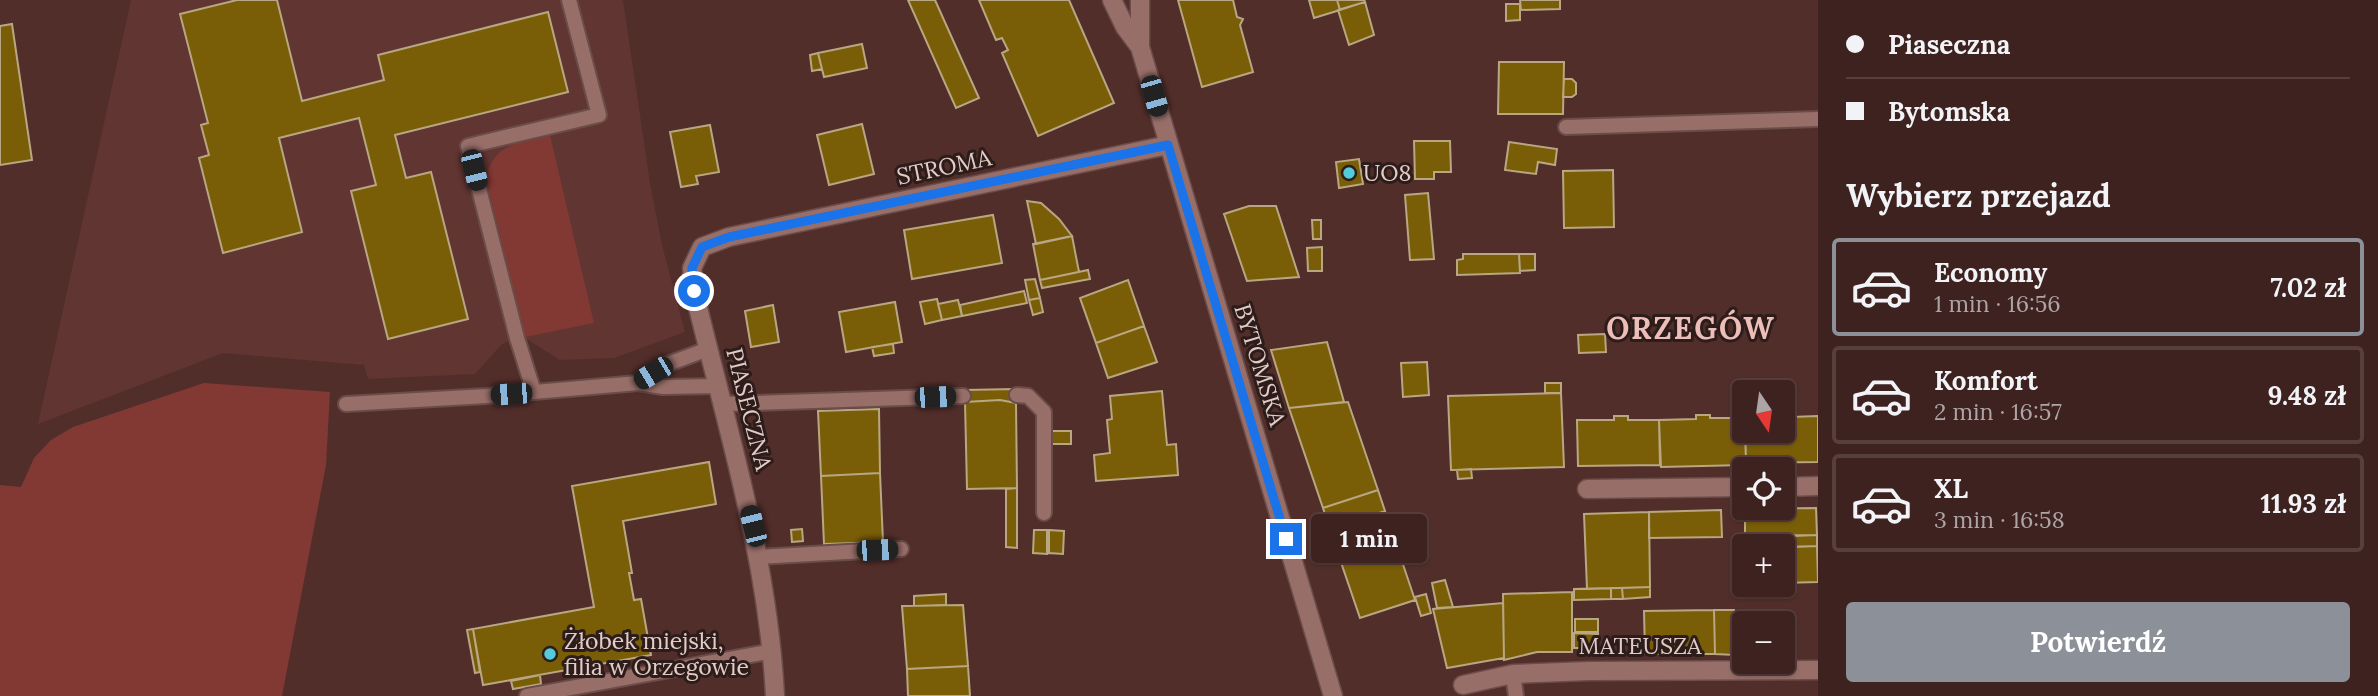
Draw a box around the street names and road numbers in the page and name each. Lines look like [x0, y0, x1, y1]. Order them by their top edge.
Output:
street label: STROMA [894, 142, 994, 191]
street label: BYTOMSKA [1228, 300, 1293, 430]
street label: PIASECZNA [720, 345, 779, 474]
street label: MATEUSZA [1579, 631, 1702, 660]

